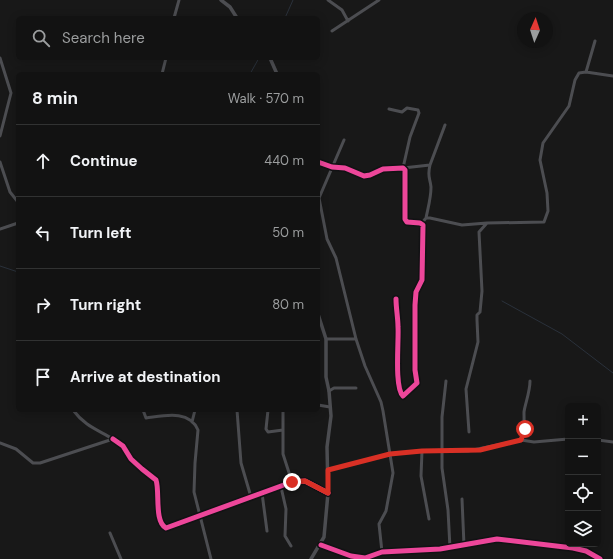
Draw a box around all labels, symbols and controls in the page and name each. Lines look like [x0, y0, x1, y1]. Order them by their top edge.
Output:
north arrow [517, 12, 553, 48]
search box [16, 16, 320, 60]
icon: search [30, 27, 52, 49]
text: Search here [62, 28, 145, 48]
text: 8 min [32, 87, 78, 109]
text: Walk · 570 m [228, 90, 304, 107]
icon: ahead [32, 150, 54, 172]
text: Continue [70, 151, 138, 171]
text: 440 m [264, 152, 304, 169]
icon: left [32, 222, 54, 244]
text: Turn left [70, 223, 131, 243]
text: 50 m [272, 224, 304, 241]
icon: right [32, 294, 54, 316]
text: Turn right [70, 295, 141, 315]
text: 80 m [272, 296, 304, 313]
icon: arrive [32, 366, 54, 388]
text: Arrive at destination [70, 367, 221, 387]
map controls [565, 403, 601, 547]
button: + [565, 403, 601, 439]
route start [516, 420, 534, 438]
button: − [565, 439, 601, 475]
route end [283, 473, 301, 491]
button: locate [565, 475, 601, 511]
button: layers [565, 511, 601, 547]

